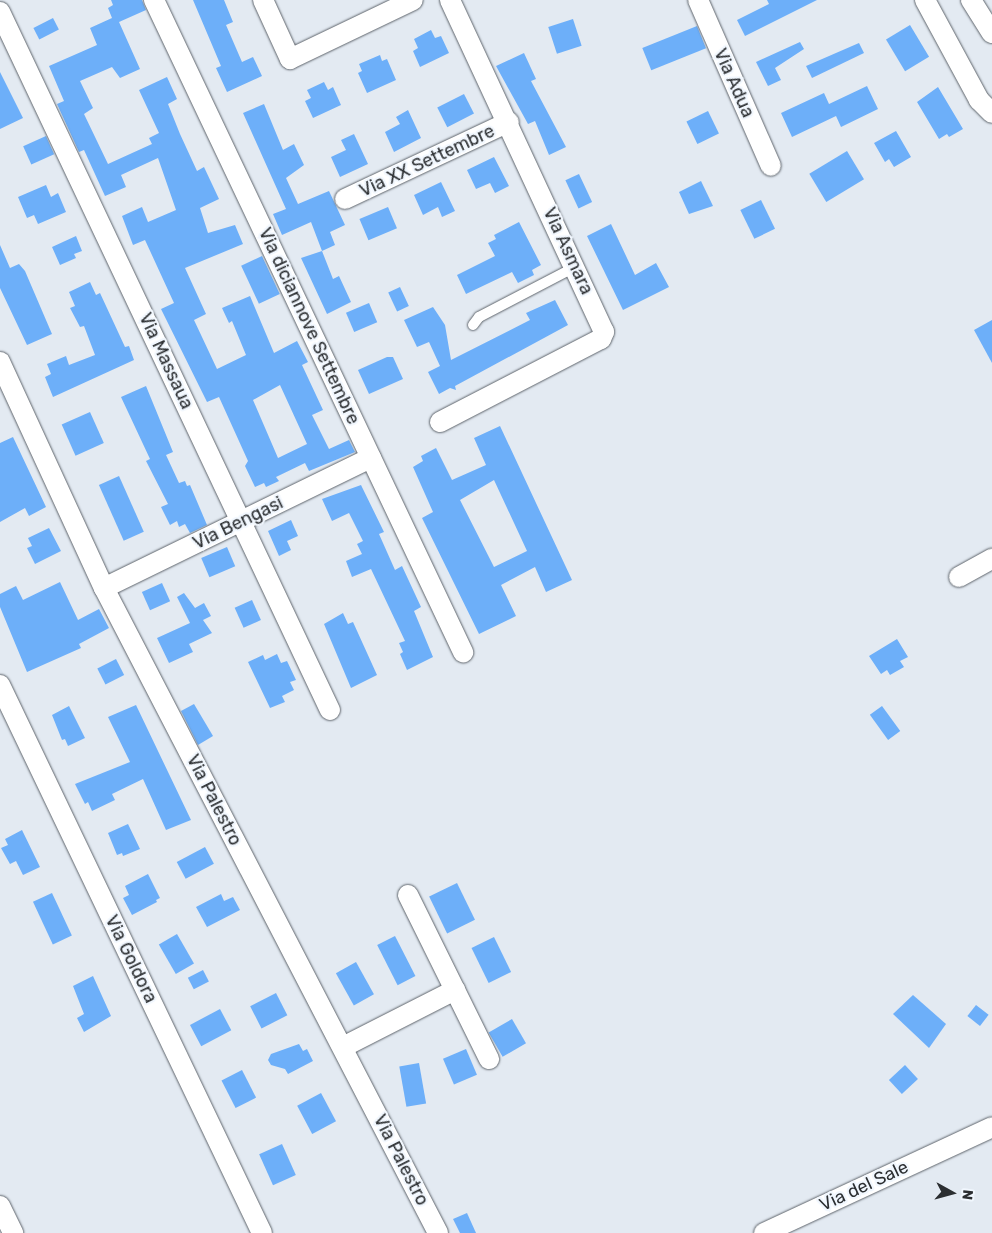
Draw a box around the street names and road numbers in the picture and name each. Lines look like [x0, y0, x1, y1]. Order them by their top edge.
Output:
street label: Via Adua [709, 45, 759, 121]
street label: Via XX Settembre [356, 120, 498, 202]
street label: Via Asmara [538, 204, 598, 298]
street label: Via diciannove Settembre [254, 224, 364, 428]
street label: Via Massaua [134, 309, 198, 413]
street label: Via Bengasi [189, 492, 287, 554]
street label: Via Palestro [182, 751, 246, 849]
street label: Via Goldora [100, 912, 162, 1006]
street label: Via Palestro [369, 1111, 433, 1209]
street label: Via del Sale [816, 1156, 912, 1216]

